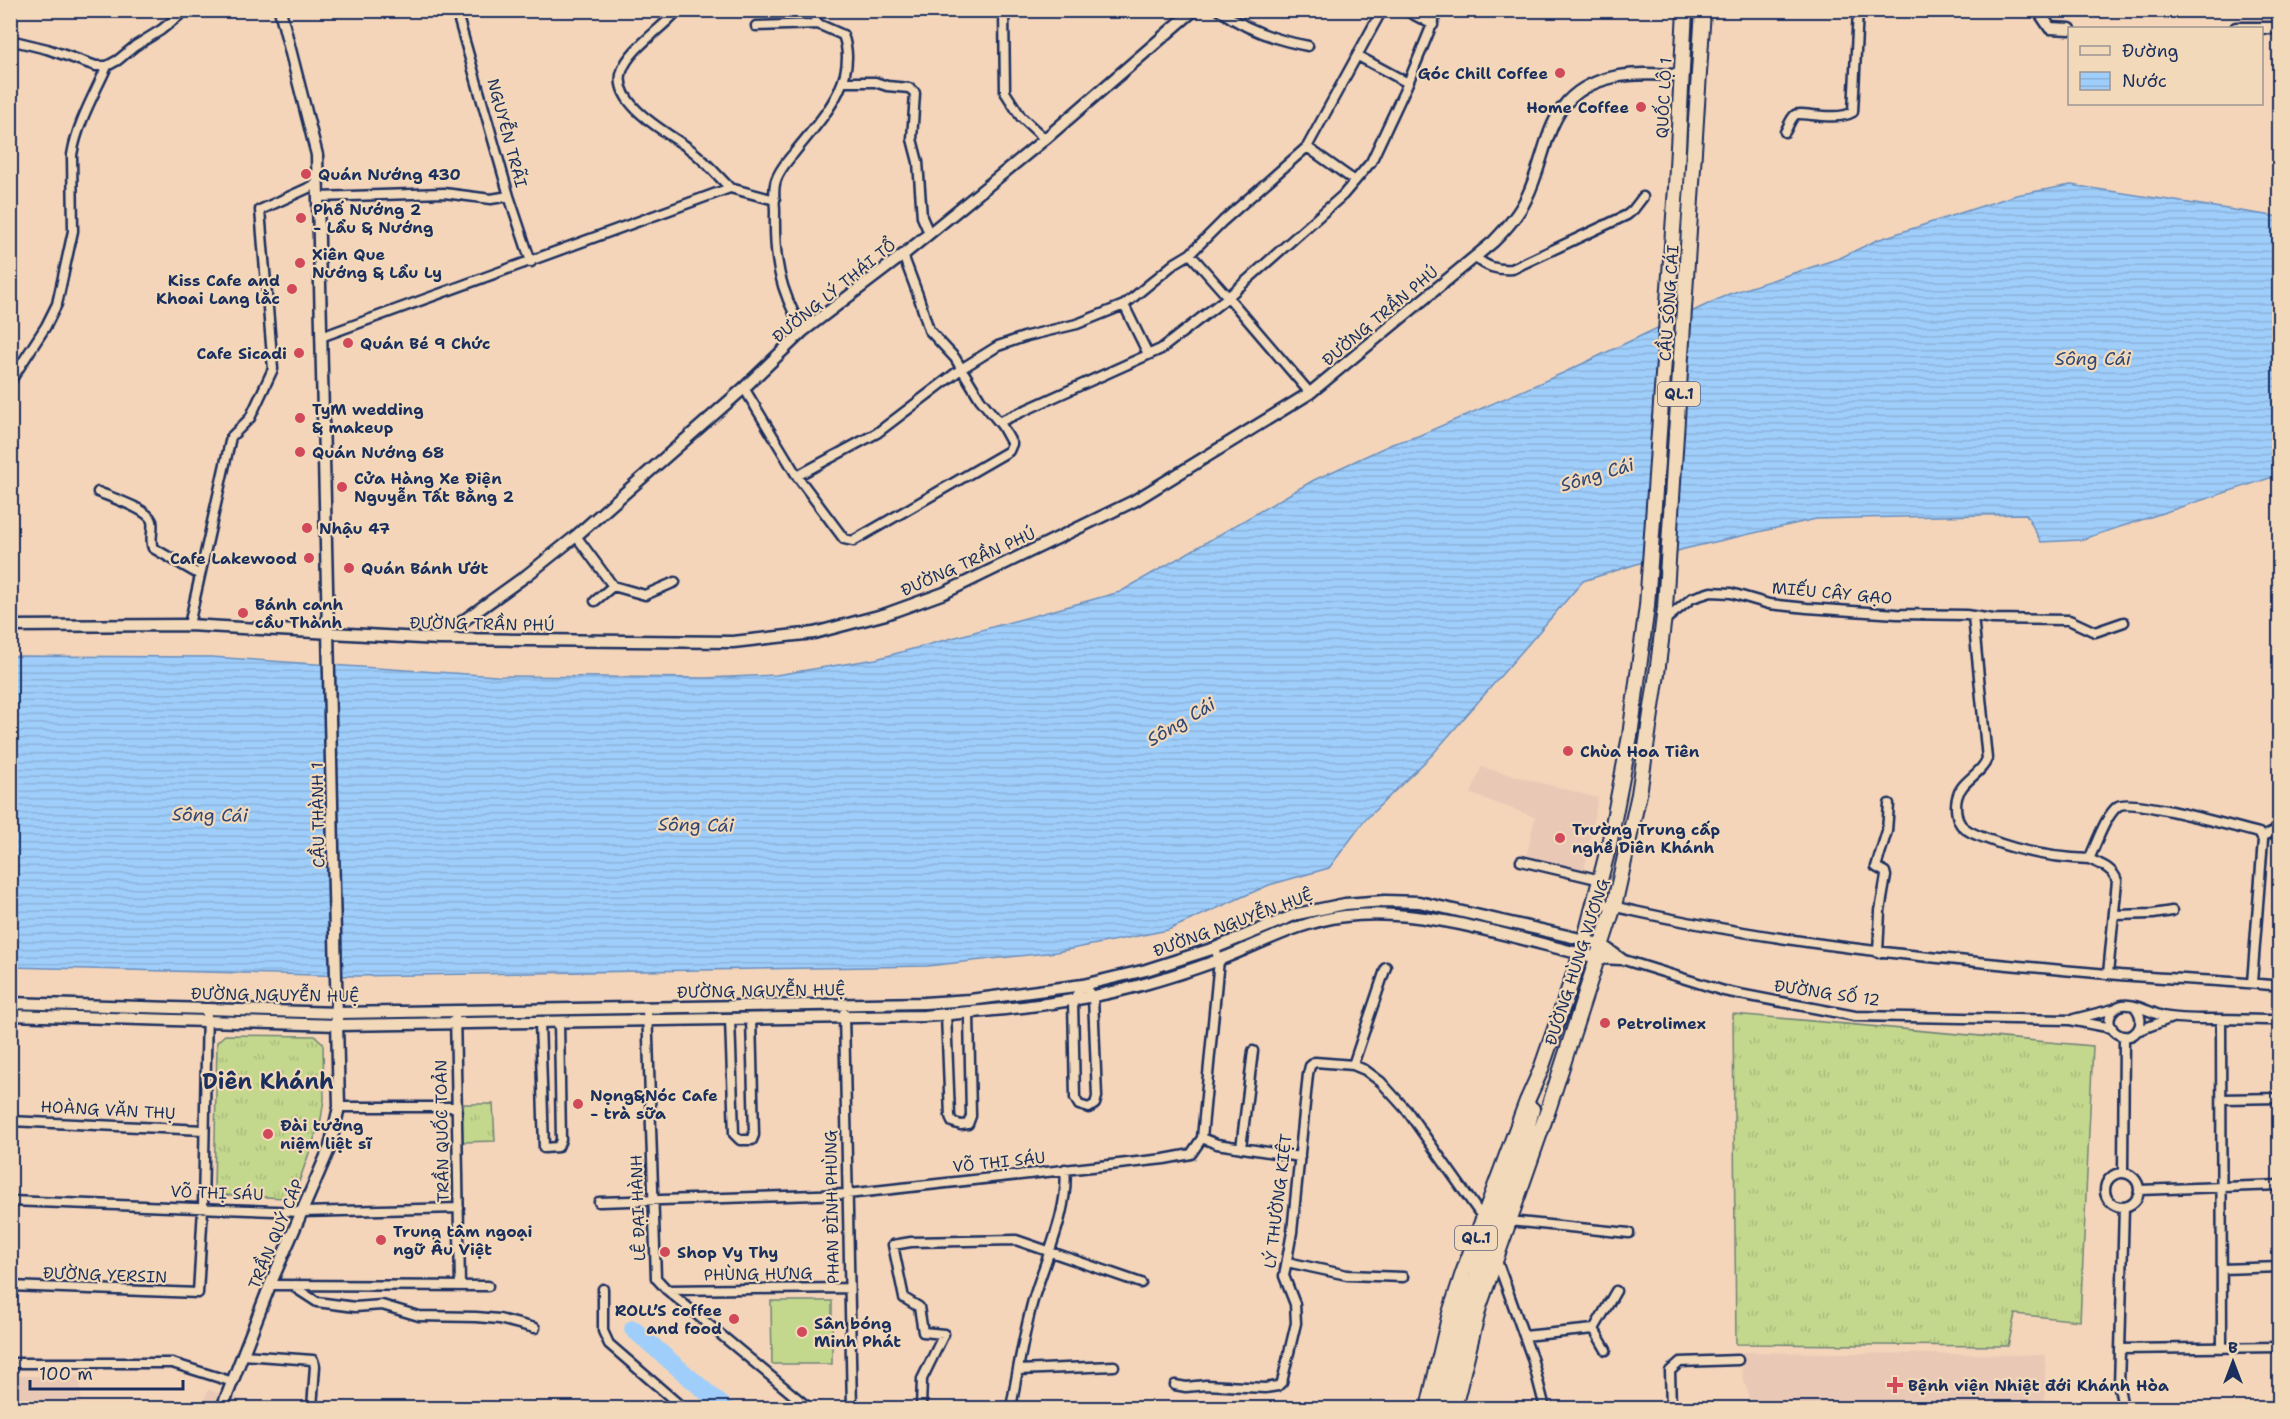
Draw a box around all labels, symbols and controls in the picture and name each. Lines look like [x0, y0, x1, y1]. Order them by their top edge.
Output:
legend [2068, 27, 2263, 105]
text: Đường [2122, 39, 2179, 63]
street label: QUỐC LỘ 1 [1649, 57, 1677, 139]
place label: Góc Chill Coffee [1418, 63, 1548, 84]
marker: Góc Chill Coffee [1553, 66, 1567, 80]
text: Nước [2122, 69, 2167, 93]
street label: NGUYỄN TRÃI [482, 76, 534, 190]
place label: Home Coffee [1526, 97, 1629, 118]
marker: Home Coffee [1634, 100, 1648, 114]
place label: Quán Nướng 430 [318, 164, 461, 185]
marker: Quán Nướng 430 [299, 167, 313, 181]
place label: Phố Nướng 2 - Lẩu & Nướng [313, 199, 433, 238]
marker: Phố Nướng 2 - Lẩu & Nướng [294, 211, 308, 225]
street label: ĐƯỜNG LÝ THÁI TỔ [767, 233, 900, 347]
place label: Xiên Que Nướng & Lẩu Ly [312, 244, 442, 283]
street label: CẦU SÔNG CÁI [1652, 244, 1684, 362]
marker: Xiên Que Nướng & Lẩu Ly [293, 256, 307, 270]
street label: ĐƯỜNG TRẦN PHÚ [1316, 260, 1442, 371]
place label: Kiss Cafe and Khoai Lang lằc [156, 270, 280, 309]
marker: Kiss Cafe and Khoai Lang lằc [285, 282, 299, 296]
place label: Quán Bé 9 Chức [360, 333, 490, 354]
marker: Quán Bé 9 Chức [341, 336, 355, 350]
place label: Cafe Sicadi [196, 343, 287, 364]
marker: Cafe Sicadi [292, 346, 306, 360]
water label: Sông Cái [2055, 347, 2132, 371]
road number: QL.1 [1658, 382, 1700, 406]
place label: TyM wedding & makeup [312, 399, 424, 438]
marker: TyM wedding & makeup [293, 411, 307, 425]
place label: Quán Nướng 68 [312, 442, 444, 463]
marker: Quán Nướng 68 [293, 445, 307, 459]
water label: Sông Cái [1557, 452, 1638, 498]
place label: Cửa Hàng Xe Điện Nguyễn Tất Bằng 2 [354, 468, 514, 507]
marker: Cửa Hàng Xe Điện Nguyễn Tất Bằng 2 [335, 480, 349, 494]
place label: Nhậu 47 [319, 518, 390, 539]
marker: Nhậu 47 [300, 521, 314, 535]
street label: ĐƯỜNG TRẦN PHÚ [897, 521, 1039, 601]
place label: Cafe Lakewood [170, 548, 297, 569]
marker: Cafe Lakewood [302, 551, 316, 565]
place label: Quán Bánh Ướt [361, 558, 488, 579]
marker: Quán Bánh Ướt [342, 561, 356, 575]
street label: MIẾU CÂY GẠO [1771, 575, 1893, 609]
place label: Bánh canh cầu Thành [255, 594, 343, 633]
marker: Bánh canh cầu Thành [236, 606, 250, 620]
street label: ĐƯỜNG TRẦN PHÚ [409, 610, 555, 636]
water label: Sông Cái [1142, 692, 1220, 752]
place label: Chùa Hoa Tiên [1580, 741, 1700, 762]
marker: Chùa Hoa Tiên [1561, 744, 1575, 758]
street label: CẦU THÀNH 1 [305, 762, 329, 868]
water label: Sông Cái [172, 802, 249, 828]
water label: Sông Cái [658, 812, 735, 838]
place label: Trường Trung cấp nghề Diên Khánh [1572, 819, 1720, 858]
marker: Trường Trung cấp nghề Diên Khánh [1553, 831, 1567, 845]
street label: ĐƯỜNG HÙNG VƯƠNG [1540, 876, 1614, 1048]
street label: ĐƯỜNG NGUYỄN HUỆ [1150, 882, 1316, 962]
street label: ĐƯỜNG SỐ 12 [1773, 973, 1882, 1011]
street label: ĐƯỜNG NGUYỄN HUỆ [677, 977, 845, 1003]
street label: ĐƯỜNG NGUYỄN HUỆ [191, 981, 359, 1007]
place label: Petrolimex [1617, 1013, 1706, 1034]
marker: Petrolimex [1598, 1016, 1612, 1030]
street label: TRẦN QUỐC TOẢN [428, 1060, 454, 1202]
district label: Diên Khánh [202, 1067, 334, 1096]
place label: Nọng&Nóc Cafe - trà sữa [590, 1085, 718, 1124]
street label: HOÀNG VĂN THỤ [40, 1096, 176, 1124]
marker: Nọng&Nóc Cafe - trà sữa [571, 1097, 585, 1111]
place label: Đài tưởng niệm liệt sĩ [280, 1115, 372, 1154]
marker: Đài tưởng niệm liệt sĩ [261, 1127, 275, 1141]
street label: PHAN ĐÌNH PHÙNG [820, 1130, 844, 1284]
street label: LÝ THƯỜNG KIỆT [1259, 1132, 1297, 1270]
street label: VÕ THỊ SÁU [951, 1146, 1046, 1177]
street label: LÊ ĐẠI HÀNH [626, 1154, 650, 1262]
street label: TRẦN QUÝ CÁP [242, 1175, 309, 1292]
street label: VÕ THỊ SÁU [170, 1180, 264, 1205]
place label: Trung tâm ngoại ngữ Âu Việt [393, 1221, 533, 1260]
road number: QL.1 [1455, 1226, 1497, 1250]
marker: Trung tâm ngoại ngữ Âu Việt [374, 1233, 388, 1247]
place label: Shop Vy Thy [677, 1242, 778, 1263]
marker: Shop Vy Thy [658, 1245, 672, 1259]
street label: ĐƯỜNG YERSIN [43, 1262, 167, 1288]
street label: PHÙNG HƯNG [703, 1263, 813, 1285]
place label: ROLL’S coffee and food [615, 1300, 722, 1339]
marker: ROLL’S coffee and food [727, 1312, 741, 1326]
place label: Sân bóng Minh Phát [814, 1313, 901, 1352]
marker: Sân bóng Minh Phát [795, 1325, 809, 1339]
north arrow [2203, 1332, 2263, 1392]
text: B [2228, 1337, 2238, 1358]
scale bar [30, 1353, 183, 1391]
text: 100 m [39, 1362, 93, 1386]
place label: Bệnh viện Nhiệt đới Khánh Hòa [1908, 1375, 2169, 1396]
marker: Bệnh viện Nhiệt đới Khánh Hòa [1886, 1376, 1904, 1394]

